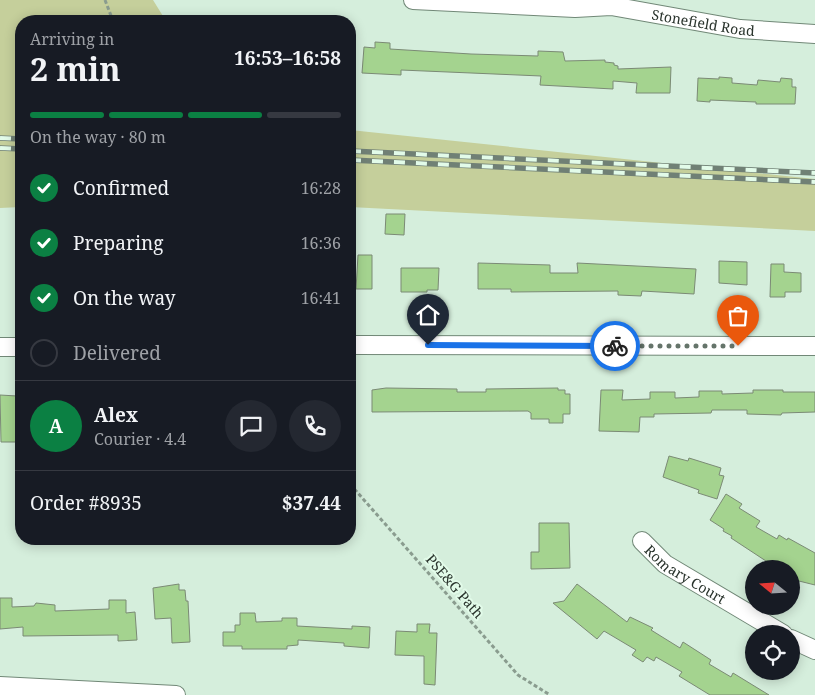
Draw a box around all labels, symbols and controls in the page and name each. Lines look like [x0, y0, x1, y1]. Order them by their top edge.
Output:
street label: Stonefield Road [650, 4, 756, 39]
text: Arriving in [30, 28, 114, 50]
text: 16:53–16:58 [234, 45, 341, 71]
text: 2 min [30, 47, 121, 90]
text: On the way · 80 m [30, 126, 166, 148]
icon: check [30, 174, 58, 202]
text: Confirmed [73, 175, 169, 201]
text: 16:28 [301, 177, 341, 199]
icon: check [30, 229, 58, 257]
text: Preparing [73, 230, 163, 256]
text: 16:36 [301, 232, 341, 254]
icon: check [30, 284, 58, 312]
text: On the way [73, 285, 176, 311]
text: 16:41 [301, 287, 341, 309]
pin [407, 294, 449, 345]
pin [717, 295, 759, 346]
icon: home [414, 301, 442, 329]
icon: bag [724, 302, 752, 330]
courier [590, 321, 640, 371]
icon: bike [601, 332, 629, 360]
text: Delivered [73, 340, 161, 366]
button: chat [225, 400, 277, 452]
button: phone [289, 400, 341, 452]
text: Alex [94, 402, 138, 428]
text: A [49, 413, 63, 439]
text: Courier · 4.4 [94, 428, 186, 450]
text: Order #8935 [30, 490, 142, 516]
text: $37.44 [282, 490, 341, 516]
street label: Romary Court [641, 540, 730, 608]
street label: PSE&G Path [422, 550, 488, 622]
north arrow [745, 560, 800, 615]
map controls [745, 560, 800, 680]
button: locate [745, 625, 800, 680]

